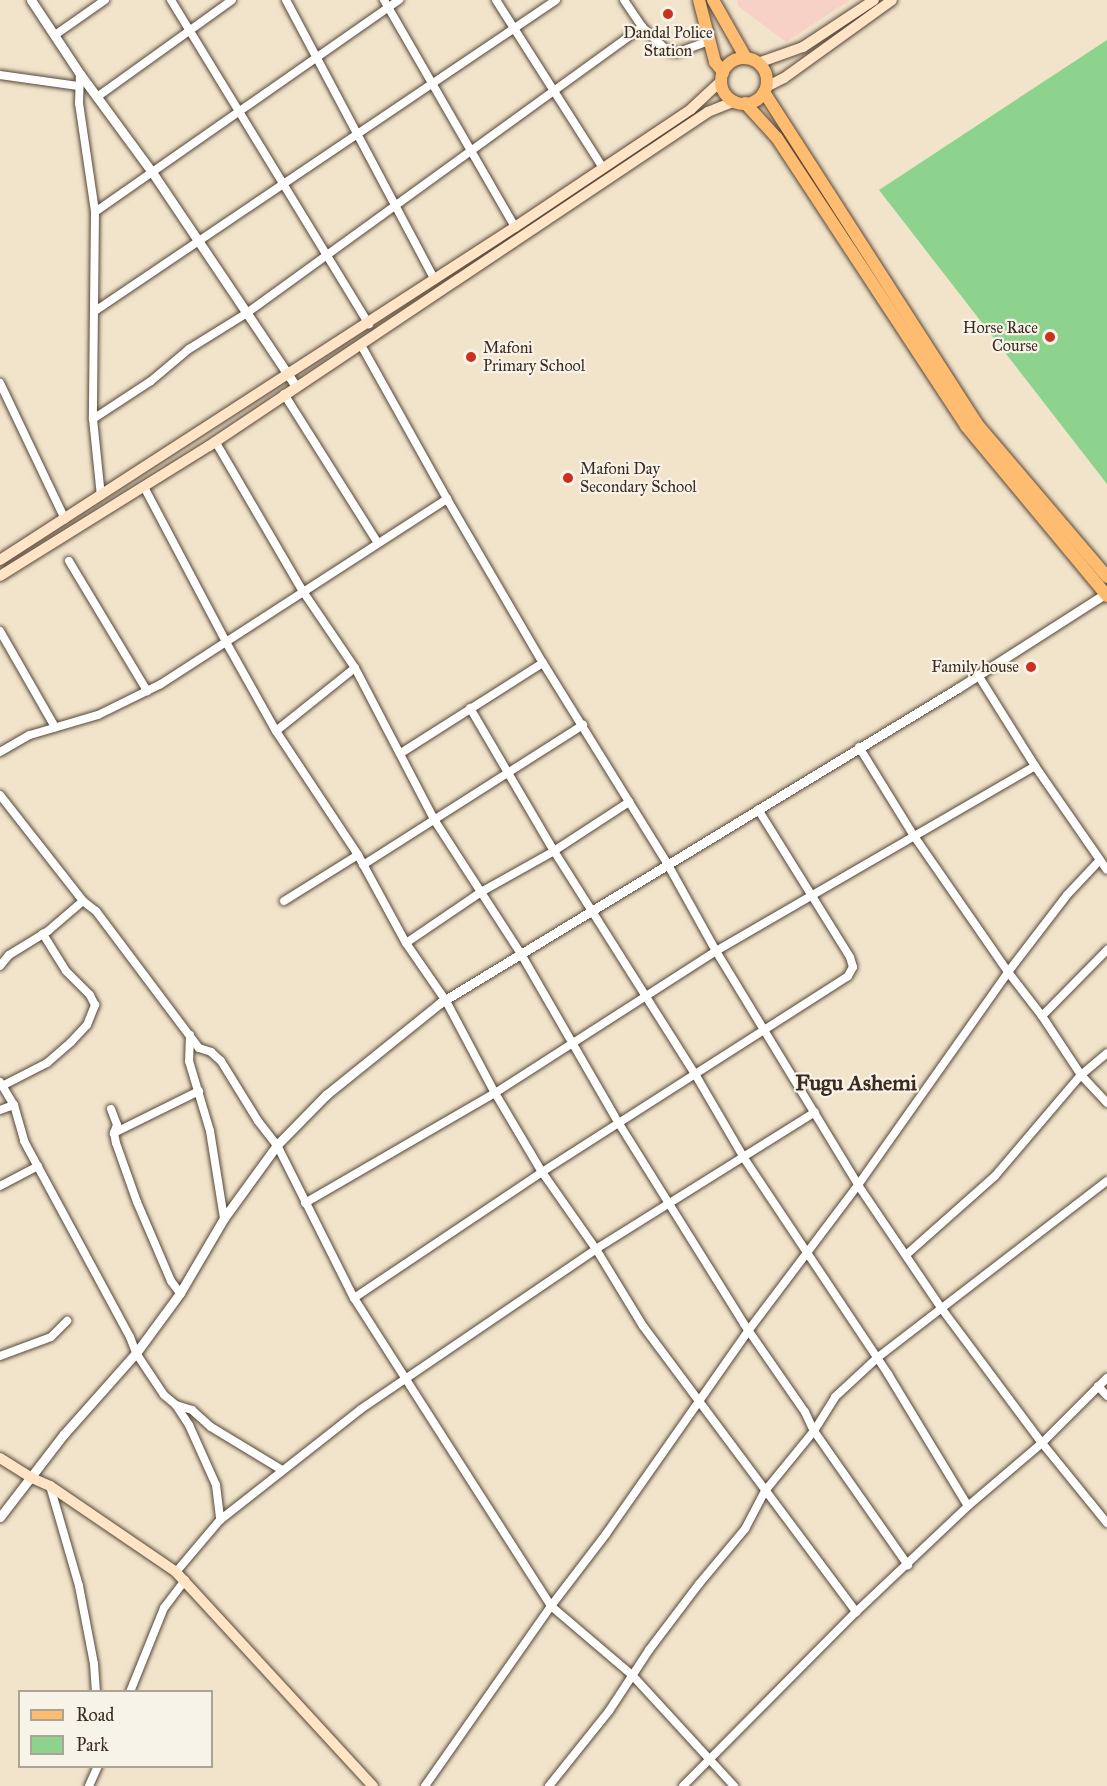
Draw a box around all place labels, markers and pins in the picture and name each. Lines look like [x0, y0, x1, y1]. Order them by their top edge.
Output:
marker: Dandal Police Station [661, 7, 675, 21]
place label: Dandal Police Station [623, 23, 713, 61]
place label: Horse Race Course [963, 318, 1038, 356]
marker: Horse Race Course [1043, 330, 1057, 344]
place label: Mafoni Primary School [483, 338, 585, 376]
marker: Mafoni Primary School [464, 350, 478, 364]
place label: Mafoni Day Secondary School [580, 459, 697, 497]
marker: Mafoni Day Secondary School [561, 471, 575, 485]
place label: Family house [931, 657, 1019, 677]
marker: Family house [1024, 660, 1038, 674]

